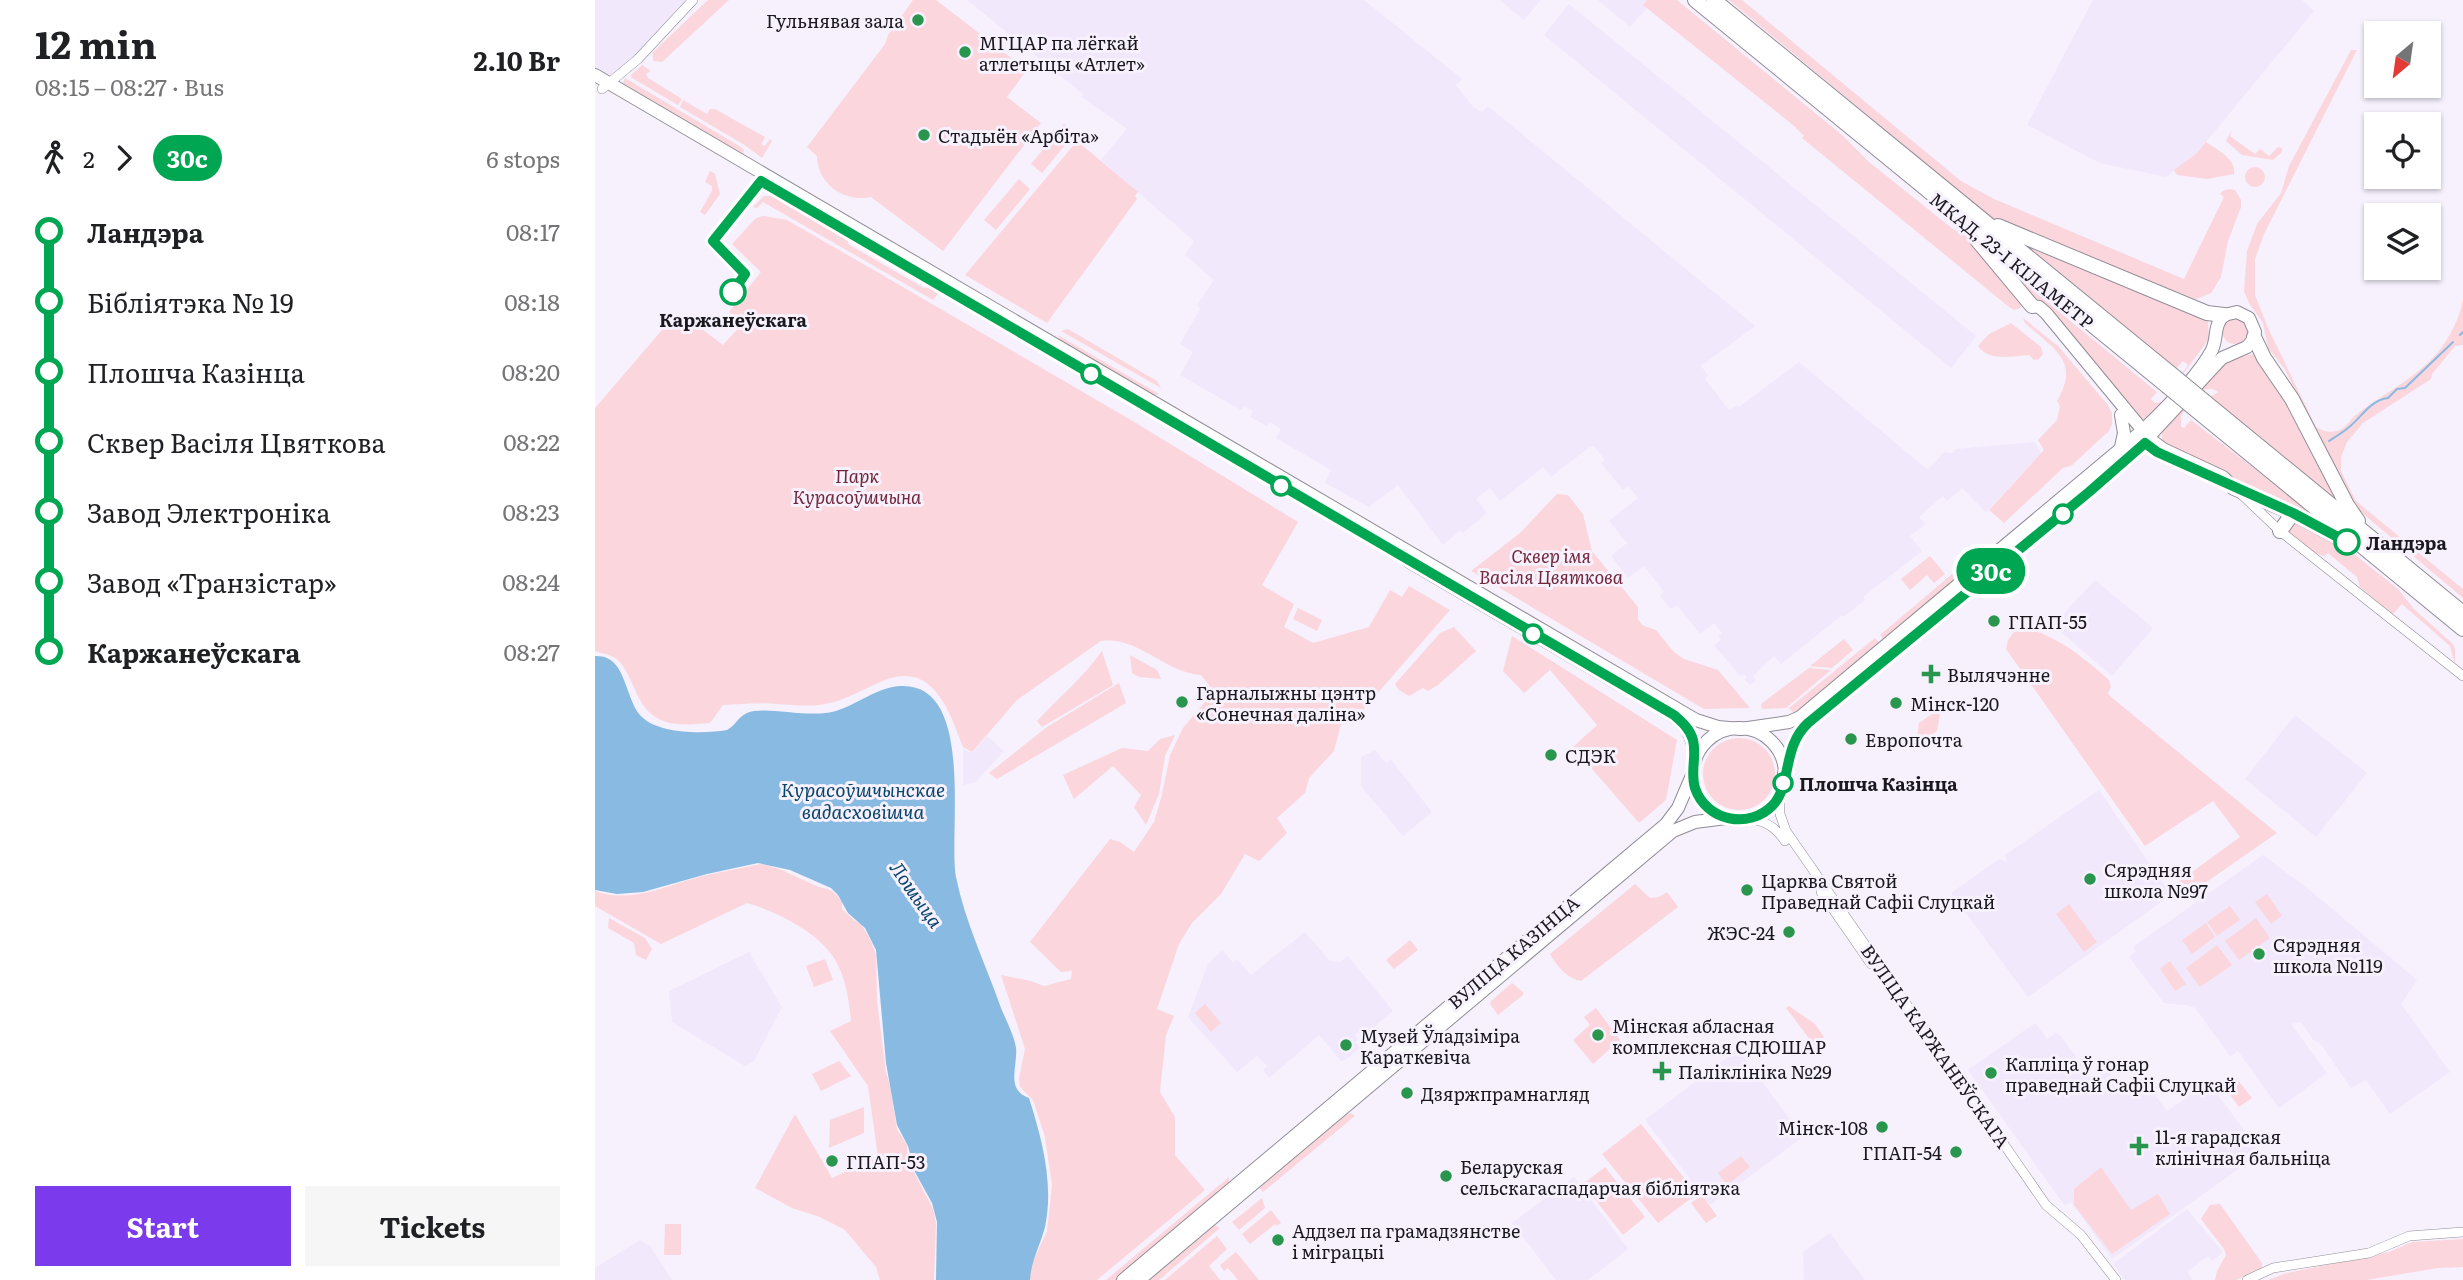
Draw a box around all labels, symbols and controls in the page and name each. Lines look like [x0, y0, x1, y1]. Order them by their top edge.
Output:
place label: Гульнявая зала [766, 7, 904, 34]
marker: Гульнявая зала [910, 12, 926, 28]
text: 12 min [35, 14, 157, 71]
north arrow [2364, 21, 2441, 98]
map controls [2364, 21, 2441, 280]
place label: МГЦАР па лёгкай атлетыцы «Атлет» [979, 29, 1145, 77]
text: 2.10 Br [473, 40, 560, 79]
marker: МГЦАР па лёгкай атлетыцы «Атлет» [957, 44, 973, 60]
text: 08:15 – 08:27 · Bus [35, 69, 224, 103]
button: locate [2364, 112, 2441, 189]
place label: Стадыён «Арбіта» [938, 122, 1099, 149]
marker: Стадыён «Арбіта» [916, 127, 932, 143]
icon: walk [35, 139, 73, 177]
icon: forward [105, 139, 143, 177]
text: 30с [167, 140, 208, 175]
text: 2 [83, 141, 95, 175]
text: 6 stops [486, 141, 560, 175]
street label: МКАД, 23-І КІЛАМЕТР [1924, 185, 2100, 335]
button: layers [2364, 203, 2441, 280]
text: Ландэра [87, 212, 204, 251]
text: 08:17 [506, 214, 560, 248]
marker: Каржанеўскага [720, 279, 746, 305]
text: Бібліятэка № 19 [87, 282, 294, 321]
text: 08:18 [504, 284, 560, 318]
place label: Каржанеўскага [659, 306, 808, 333]
text: Плошча Казінца [87, 352, 305, 391]
text: 08:20 [502, 354, 560, 388]
unlabelled marker [1081, 364, 1101, 384]
text: Сквер Васіля Цвяткова [87, 422, 386, 461]
text: 08:22 [503, 424, 560, 458]
park label: Парк Курасоўшчына [793, 462, 922, 510]
unlabelled marker [1271, 476, 1291, 496]
text: Завод Электроніка [87, 492, 330, 531]
text: 08:23 [502, 494, 560, 528]
unlabelled marker [2053, 504, 2073, 524]
marker: Ландэра [2334, 529, 2360, 555]
place label: Ландэра [2366, 529, 2447, 556]
park label: Сквер імя Васіля Цвяткова [1479, 542, 1624, 590]
line badge: 30с [1951, 548, 2031, 594]
text: 30с [1970, 553, 2012, 588]
text: Завод «Транзістар» [87, 562, 337, 601]
text: 08:24 [502, 564, 560, 598]
place label: ГПАП-55 [2008, 608, 2087, 635]
marker: ГПАП-55 [1986, 613, 2002, 629]
unlabelled marker [1523, 624, 1543, 644]
text: Каржанеўскага [87, 632, 301, 671]
text: 08:27 [504, 634, 560, 668]
place label: Вылячэнне [1947, 661, 2050, 688]
marker: Вылячэнне [1921, 664, 1941, 684]
place label: Гарналыжны цэнтр «Сонечная даліна» [1196, 679, 1376, 727]
place label: Мінск-120 [1910, 690, 1999, 717]
marker: Гарналыжны цэнтр «Сонечная даліна» [1174, 694, 1190, 710]
marker: Мінск-120 [1888, 695, 1904, 711]
place label: Европочта [1865, 726, 1963, 753]
marker: Европочта [1843, 731, 1859, 747]
place label: СДЭК [1565, 742, 1616, 769]
marker: СДЭК [1543, 747, 1559, 763]
place label: Плошча Казінца [1799, 770, 1958, 797]
marker: Плошча Казінца [1773, 773, 1793, 793]
water label: Курасоўшчынскае вадасховішча [781, 775, 945, 825]
water label: Лошыца [884, 855, 950, 933]
place label: Сярэдняя школа №97 [2104, 856, 2208, 904]
place label: Царква Святой Праведнай Сафіі Слуцкай [1761, 867, 1995, 915]
marker: Сярэдняя школа №97 [2082, 871, 2098, 887]
marker: Царква Святой Праведнай Сафіі Слуцкай [1739, 882, 1755, 898]
street label: ВУЛІЦА КАЗІНЦА [1442, 889, 1584, 1015]
place label: ЖЭС-24 [1707, 919, 1775, 946]
marker: ЖЭС-24 [1781, 924, 1797, 940]
place label: Сярэдняя школа №119 [2273, 931, 2383, 979]
street label: ВУЛІЦА КАРЖАНЕЎСКАГА [1855, 939, 2017, 1153]
marker: Сярэдняя школа №119 [2251, 946, 2267, 962]
place label: Мінская абласная комплексная СДЮШАР [1612, 1012, 1826, 1060]
place label: Музей Ўладзіміра Караткевіча [1360, 1022, 1520, 1070]
marker: Мінская абласная комплексная СДЮШАР [1590, 1027, 1606, 1043]
marker: Музей Ўладзіміра Караткевіча [1338, 1037, 1354, 1053]
place label: Капліца ў гонар праведнай Сафіі Слуцкай [2005, 1050, 2236, 1098]
place label: Паліклініка №29 [1678, 1058, 1832, 1085]
marker: Паліклініка №29 [1652, 1061, 1672, 1081]
marker: Капліца ў гонар праведнай Сафіі Слуцкай [1983, 1065, 1999, 1081]
place label: Дзяржпрамнагляд [1421, 1080, 1590, 1107]
marker: Дзяржпрамнагляд [1399, 1085, 1415, 1101]
place label: Мінск-108 [1778, 1114, 1868, 1141]
marker: Мінск-108 [1874, 1119, 1890, 1135]
place label: 11-я гарадская клінічная бальніца [2155, 1123, 2331, 1171]
marker: 11-я гарадская клінічная бальніца [2129, 1136, 2149, 1156]
place label: ГПАП-54 [1862, 1139, 1942, 1166]
marker: ГПАП-54 [1948, 1144, 1964, 1160]
place label: ГПАП-53 [846, 1148, 926, 1175]
marker: ГПАП-53 [824, 1153, 840, 1169]
place label: Беларуская сельскагаспадарчая бібліятэка [1460, 1153, 1740, 1201]
marker: Беларуская сельскагаспадарчая бібліятэка [1438, 1168, 1454, 1184]
button: Start [35, 1186, 291, 1266]
button: Tickets [305, 1186, 560, 1266]
place label: Аддзел па грамадзянстве і міграцыі [1292, 1217, 1520, 1265]
marker: Аддзел па грамадзянстве і міграцыі [1270, 1232, 1286, 1248]

